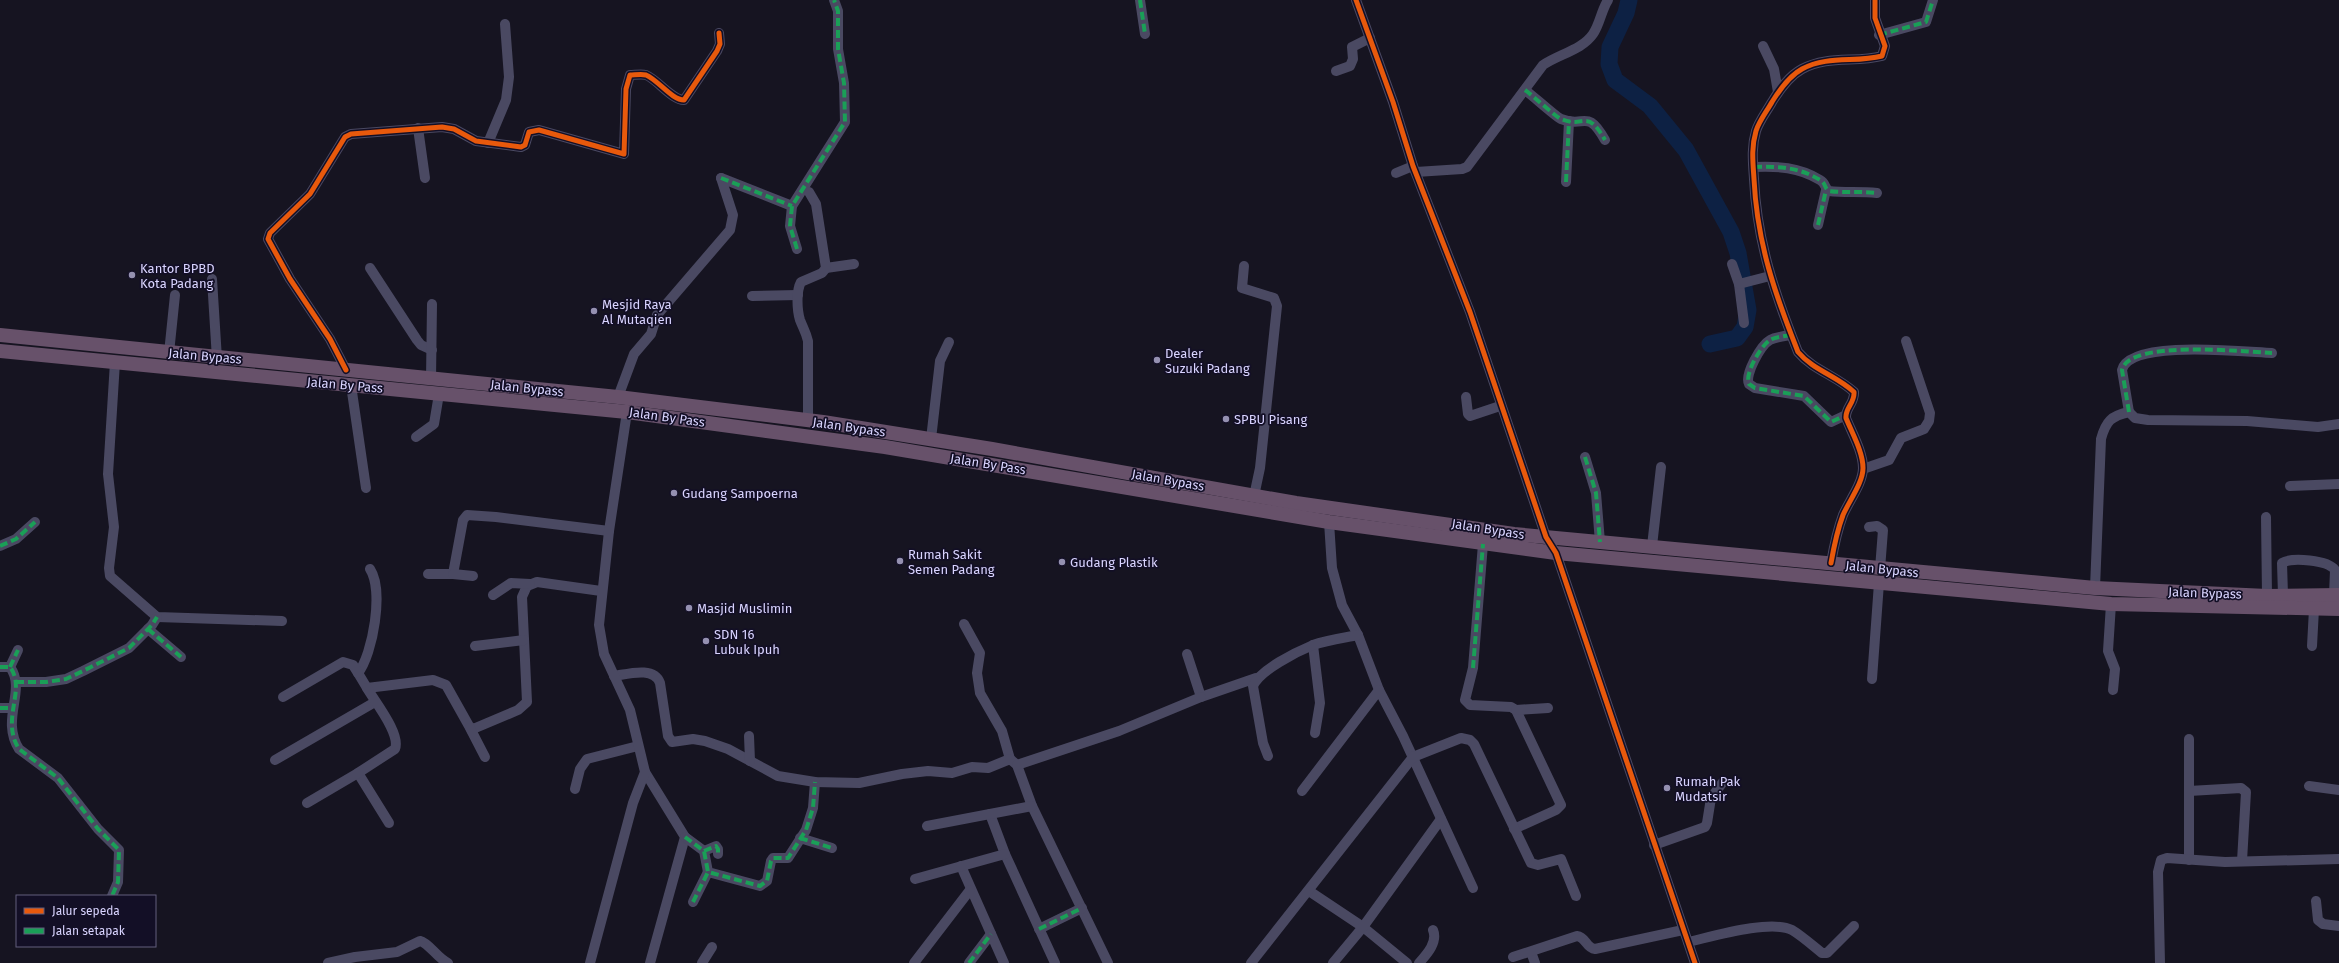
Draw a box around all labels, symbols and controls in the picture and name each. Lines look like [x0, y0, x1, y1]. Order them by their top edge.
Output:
place label: Kantor BPBD Kota Padang [140, 261, 215, 291]
marker: Kantor BPBD Kota Padang [127, 270, 137, 280]
place label: Mesjid Raya Al Mutaqien [602, 297, 672, 327]
marker: Mesjid Raya Al Mutaqien [589, 306, 599, 316]
street label: Jalan Bypass [168, 345, 242, 367]
place label: Dealer Suzuki Padang [1165, 346, 1250, 376]
marker: Dealer Suzuki Padang [1152, 355, 1162, 365]
street label: Jalan By Pass [306, 374, 384, 396]
street label: Jalan Bypass [490, 377, 564, 399]
street label: Jalan By Pass [628, 404, 706, 430]
place label: SPBU Pisang [1234, 412, 1307, 427]
street label: Jalan Bypass [811, 414, 887, 440]
marker: SPBU Pisang [1221, 414, 1231, 424]
street label: Jalan By Pass [949, 451, 1027, 477]
street label: Jalan Bypass [1130, 466, 1206, 494]
place label: Gudang Sampoerna [682, 486, 798, 501]
marker: Gudang Sampoerna [669, 488, 679, 498]
street label: Jalan Bypass [1450, 516, 1526, 542]
place label: Rumah Sakit Semen Padang [908, 547, 995, 577]
place label: Gudang Plastik [1070, 555, 1158, 570]
marker: Rumah Sakit Semen Padang [895, 556, 905, 566]
marker: Gudang Plastik [1057, 557, 1067, 567]
street label: Jalan Bypass [1845, 558, 1919, 580]
street label: Jalan Bypass [2168, 584, 2242, 602]
place label: Masjid Muslimin [697, 601, 792, 616]
marker: Masjid Muslimin [684, 603, 694, 613]
place label: SDN 16 Lubuk Ipuh [714, 627, 780, 657]
marker: SDN 16 Lubuk Ipuh [701, 636, 711, 646]
place label: Rumah Pak Mudatsir [1675, 774, 1741, 804]
marker: Rumah Pak Mudatsir [1662, 783, 1672, 793]
legend [16, 895, 156, 947]
text: Jalur sepeda [52, 904, 120, 918]
text: Jalan setapak [52, 924, 126, 938]

